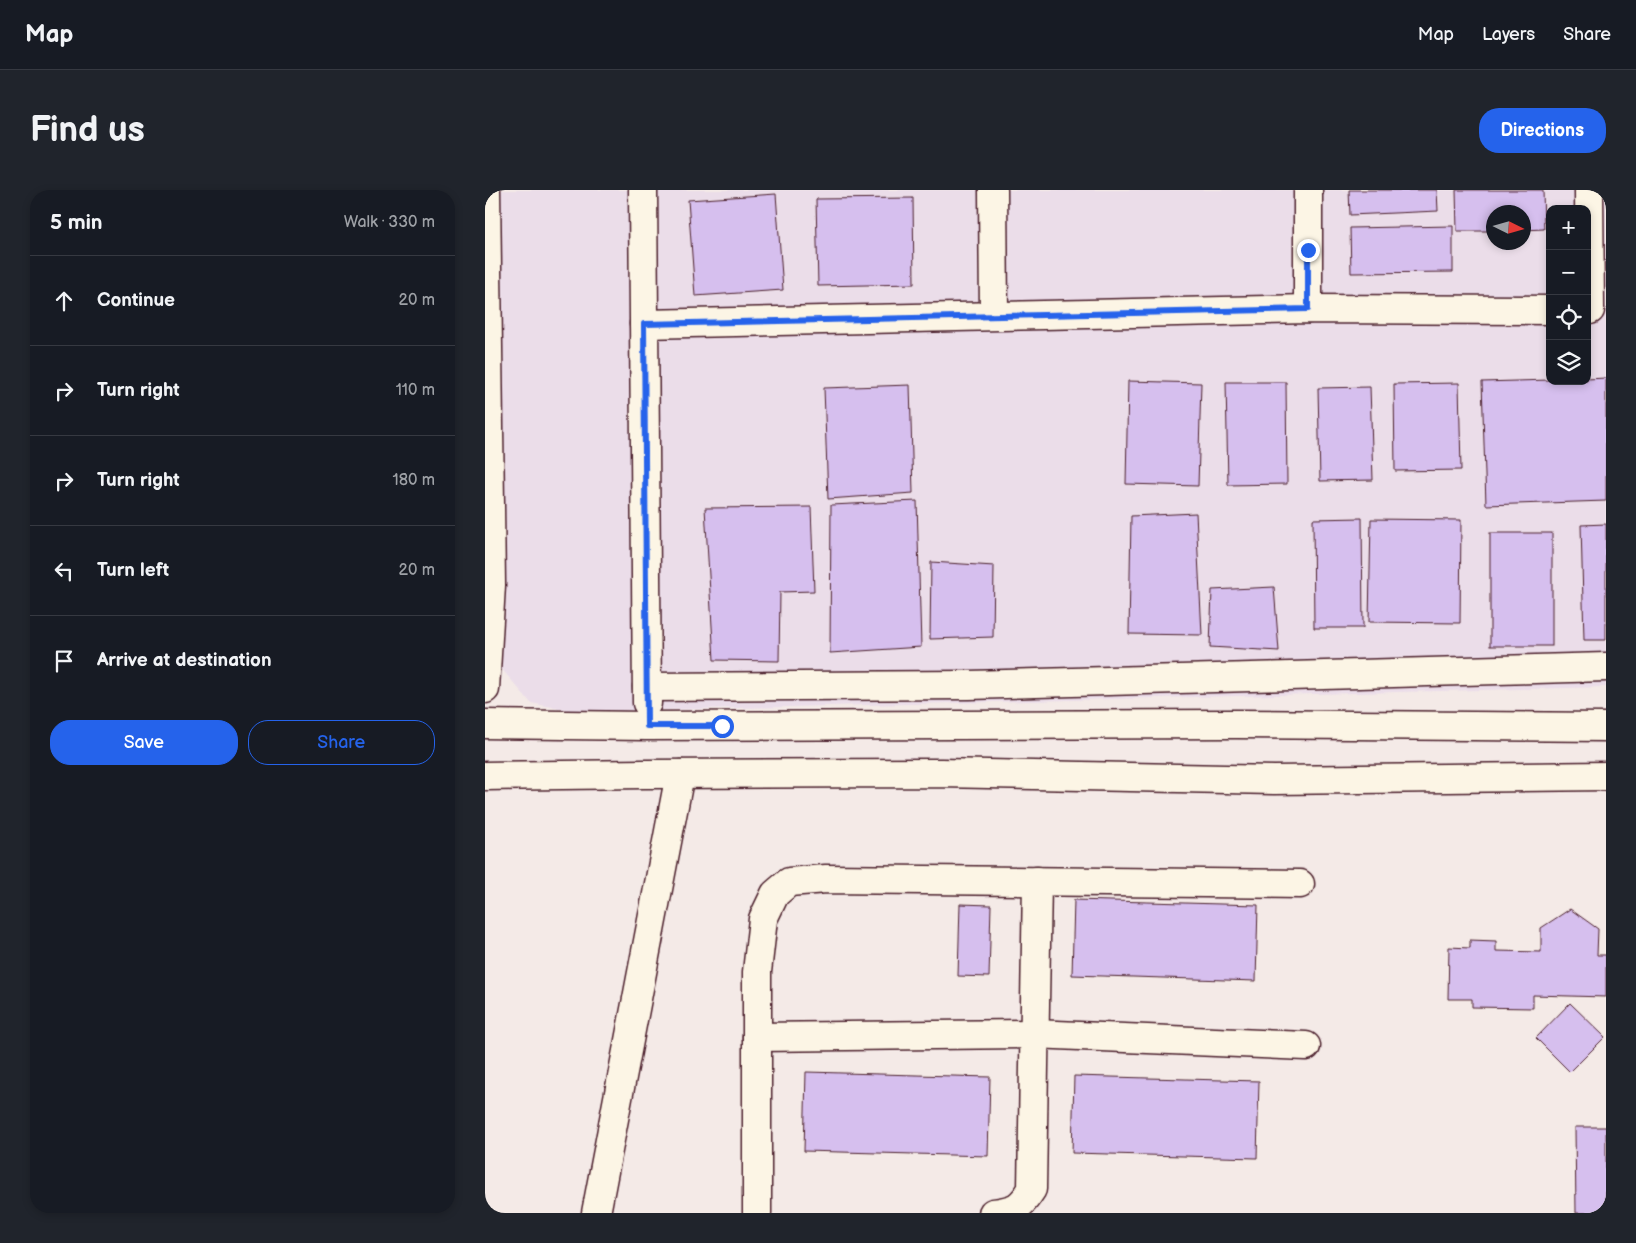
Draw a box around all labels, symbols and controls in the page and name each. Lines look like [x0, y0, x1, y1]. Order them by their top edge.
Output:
text: Map [25, 20, 73, 49]
text: Map [1418, 24, 1454, 45]
text: Layers [1482, 24, 1535, 45]
text: Share [1563, 24, 1611, 45]
button: Directions [1479, 108, 1606, 153]
text: Find us [30, 109, 145, 152]
north arrow [1486, 205, 1531, 250]
map controls [1546, 205, 1591, 385]
button: + [1546, 205, 1591, 250]
text: 5 min [50, 210, 103, 235]
text: Walk · 330 m [344, 213, 435, 232]
route end [1297, 239, 1320, 262]
button: − [1546, 250, 1591, 295]
icon: ahead [50, 287, 78, 315]
text: Continue [97, 289, 175, 312]
text: 20 m [399, 291, 435, 310]
button: locate [1546, 295, 1591, 340]
button: layers [1546, 340, 1591, 385]
icon: right [50, 377, 78, 405]
text: Turn right [97, 379, 180, 402]
text: 110 m [396, 381, 435, 400]
icon: right [50, 467, 78, 495]
text: Turn right [97, 469, 180, 492]
text: 180 m [393, 471, 435, 490]
icon: left [50, 557, 78, 585]
text: Turn left [97, 559, 169, 582]
text: 20 m [399, 561, 435, 580]
icon: arrive [50, 647, 78, 675]
text: Arrive at destination [97, 649, 272, 672]
route start [711, 715, 734, 738]
button: Save [50, 720, 238, 765]
button: Share [248, 720, 435, 765]

